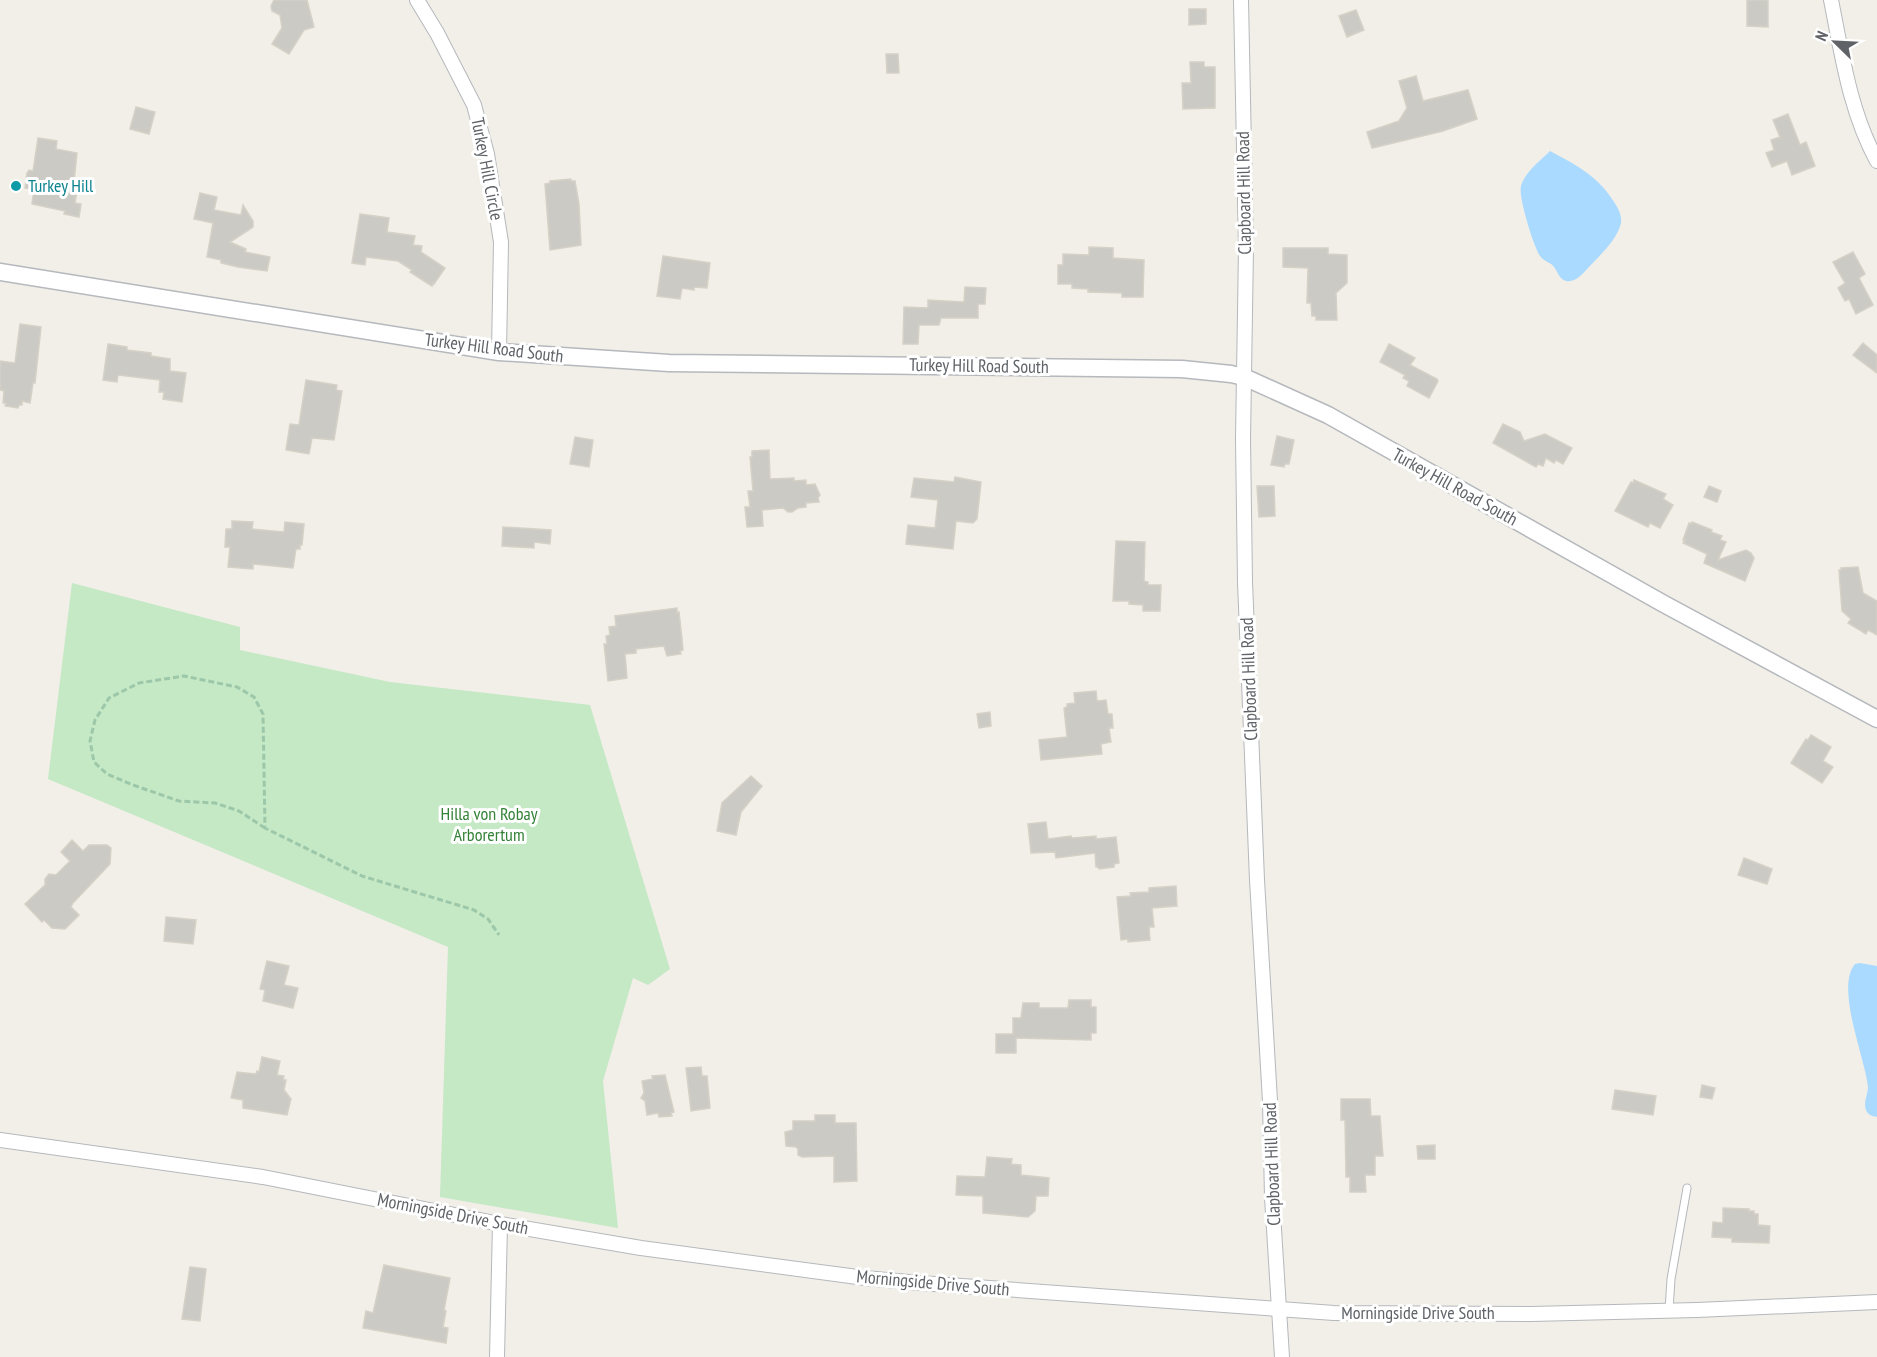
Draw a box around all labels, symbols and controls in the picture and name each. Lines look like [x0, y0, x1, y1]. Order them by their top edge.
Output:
north arrow [1805, 12, 1865, 72]
text: N [1810, 28, 1832, 44]
street label: Turkey Hill Circle [466, 116, 509, 222]
street label: Clapboard Hill Road [1231, 131, 1256, 255]
place label: Turkey Hill [28, 174, 94, 197]
marker: Turkey Hill [9, 179, 23, 193]
street label: Turkey Hill Road South [423, 328, 565, 367]
street label: Turkey Hill Road South [909, 353, 1049, 378]
street label: Turkey Hill Road South [1389, 443, 1522, 530]
street label: Clapboard Hill Road [1235, 617, 1262, 741]
park label: Hilla von Robay Arborertum [441, 802, 538, 846]
street label: Clapboard Hill Road [1258, 1102, 1285, 1226]
street label: Morningside Drive South [376, 1188, 531, 1239]
street label: Morningside Drive South [856, 1264, 1010, 1301]
street label: Morningside Drive South [1341, 1301, 1495, 1324]

